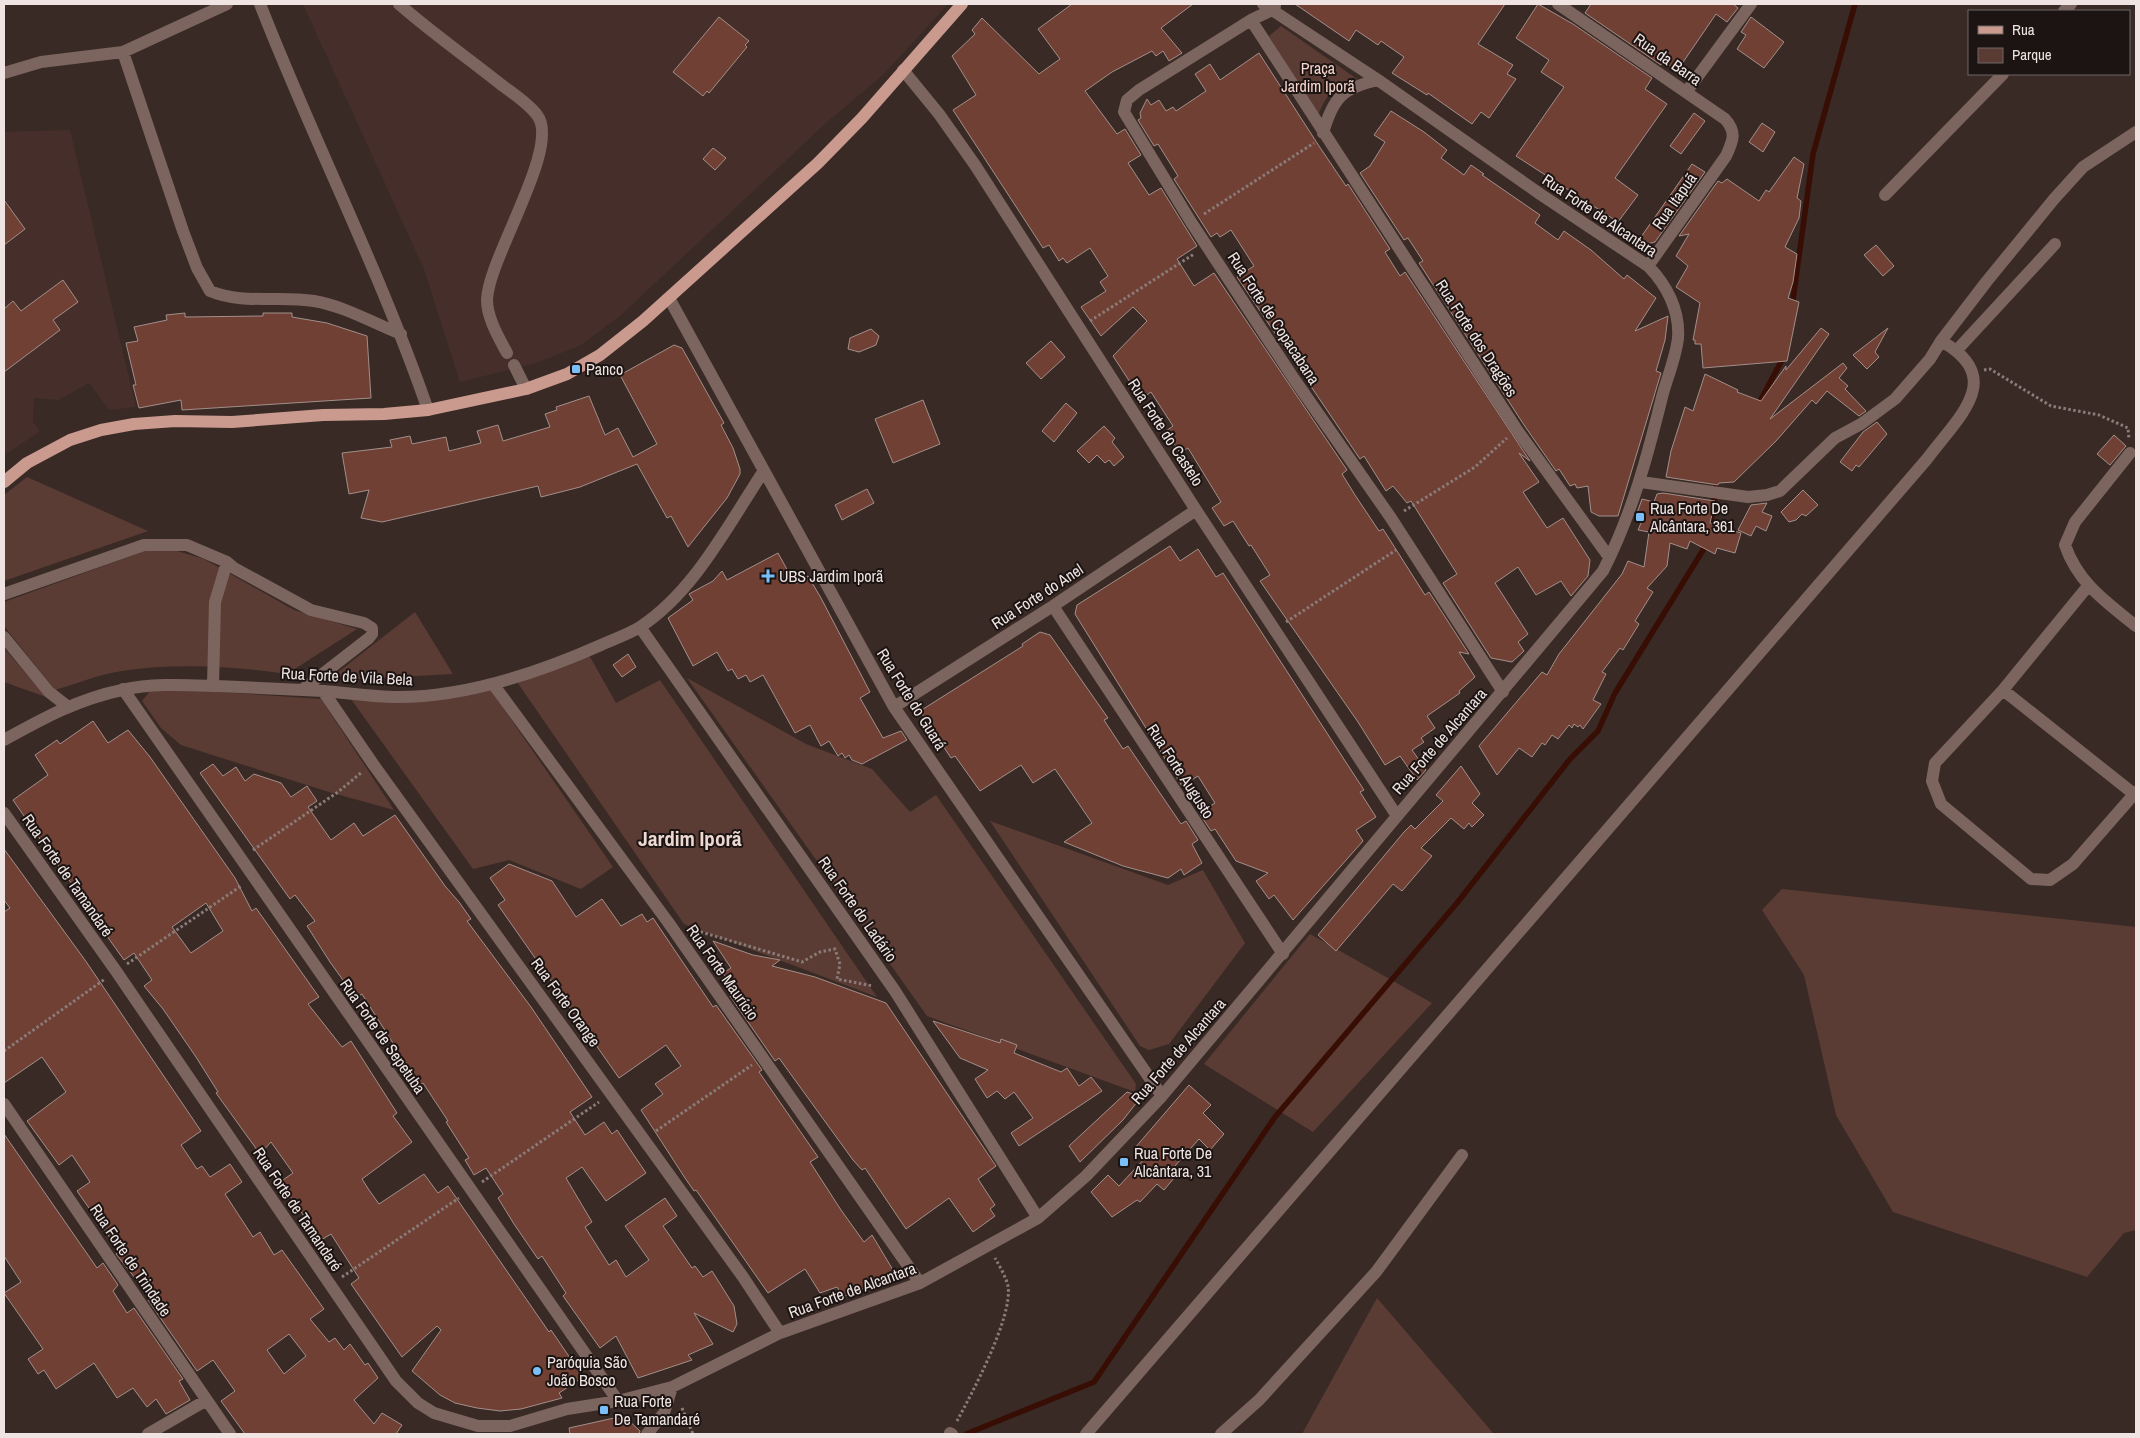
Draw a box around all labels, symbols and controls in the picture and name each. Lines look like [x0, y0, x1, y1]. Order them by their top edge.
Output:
legend [1968, 10, 2130, 75]
text: Rua [2012, 19, 2035, 40]
street label: Rua da Barra [1630, 28, 1707, 91]
text: Parque [2012, 44, 2052, 65]
park label: Praça Jardim Iporã [1281, 57, 1356, 97]
street label: Rua Forte de Alcantara [1538, 168, 1662, 262]
street label: Rua Itapuã [1647, 168, 1702, 234]
street label: Rua Forte de Copacabana [1223, 247, 1326, 389]
street label: Rua Forte dos Dragões [1431, 275, 1523, 401]
place label: Panco [586, 358, 623, 380]
marker: Panco [570, 363, 582, 375]
street label: Rua Forte do Castelo [1123, 374, 1209, 490]
place label: Rua Forte De Alcântara, 361 [1649, 497, 1735, 537]
marker: Rua Forte De Alcântara, 361 [1634, 511, 1646, 523]
street label: Rua Forte do Anel [987, 558, 1087, 634]
place label: UBS Jardim Iporã [779, 565, 884, 587]
marker: UBS Jardim Iporã [761, 569, 775, 583]
street label: Rua Forte do Guará [872, 644, 952, 755]
street label: Rua Forte de Vila Bela [281, 662, 414, 690]
street label: Rua Forte de Alcantara [1387, 683, 1492, 799]
street label: Rua Forte Augusto [1142, 719, 1220, 823]
street label: Rua Forte de Tamandaré [17, 809, 119, 941]
district label: Jardim Iporã [638, 824, 742, 853]
street label: Rua Forte do Ladário [813, 852, 903, 966]
street label: Rua Forte Maurício [682, 920, 764, 1024]
street label: Rua Forte Orange [526, 953, 606, 1051]
street label: Rua Forte de Sepetuba [335, 974, 431, 1098]
street label: Rua Forte de Alcantara [1126, 993, 1231, 1109]
place label: Rua Forte De Alcântara, 31 [1133, 1142, 1212, 1182]
street label: Rua Forte de Tamandaré [248, 1143, 348, 1275]
marker: Rua Forte De Alcântara, 31 [1118, 1156, 1130, 1168]
street label: Rua Forte de Trindade [85, 1199, 177, 1321]
street label: Rua Forte de Alcantara [785, 1256, 920, 1323]
place label: Paróquia São João Bosco [547, 1351, 627, 1391]
marker: Paróquia São João Bosco [531, 1365, 543, 1377]
place label: Rua Forte De Tamandaré [614, 1390, 700, 1430]
marker: Rua Forte De Tamandaré [598, 1404, 610, 1416]

